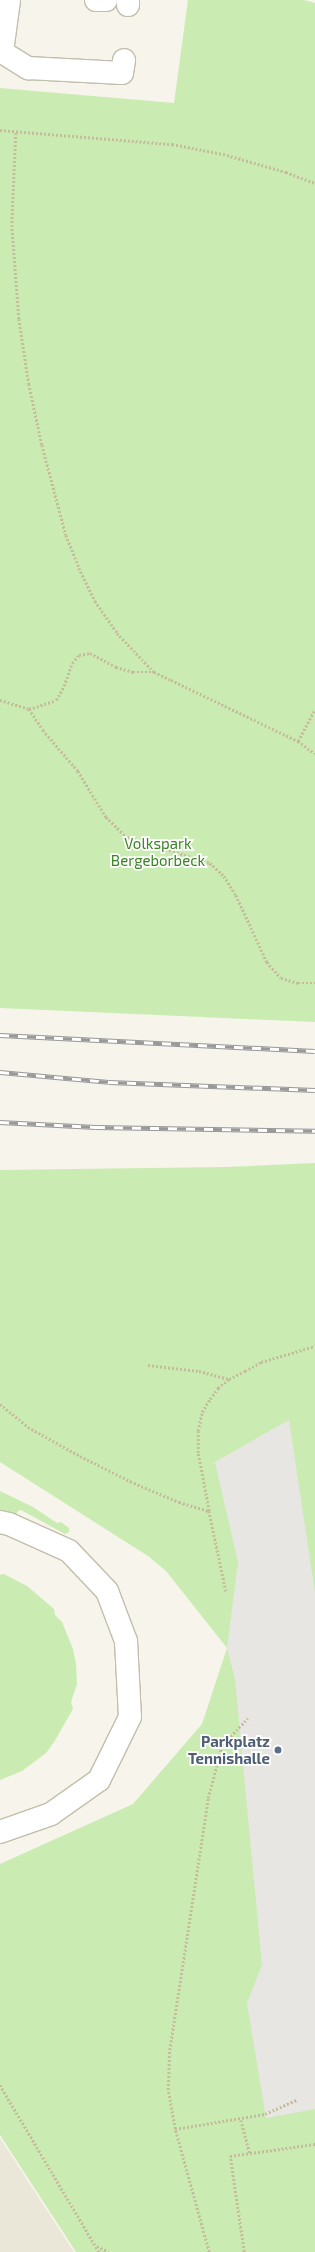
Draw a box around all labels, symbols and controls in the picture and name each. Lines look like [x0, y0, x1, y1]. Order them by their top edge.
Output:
park label: Volkspark Bergeborbeck [111, 834, 205, 869]
place label: Parkplatz Tennishalle [188, 1732, 270, 1767]
marker: Parkplatz Tennishalle [273, 1745, 283, 1755]

